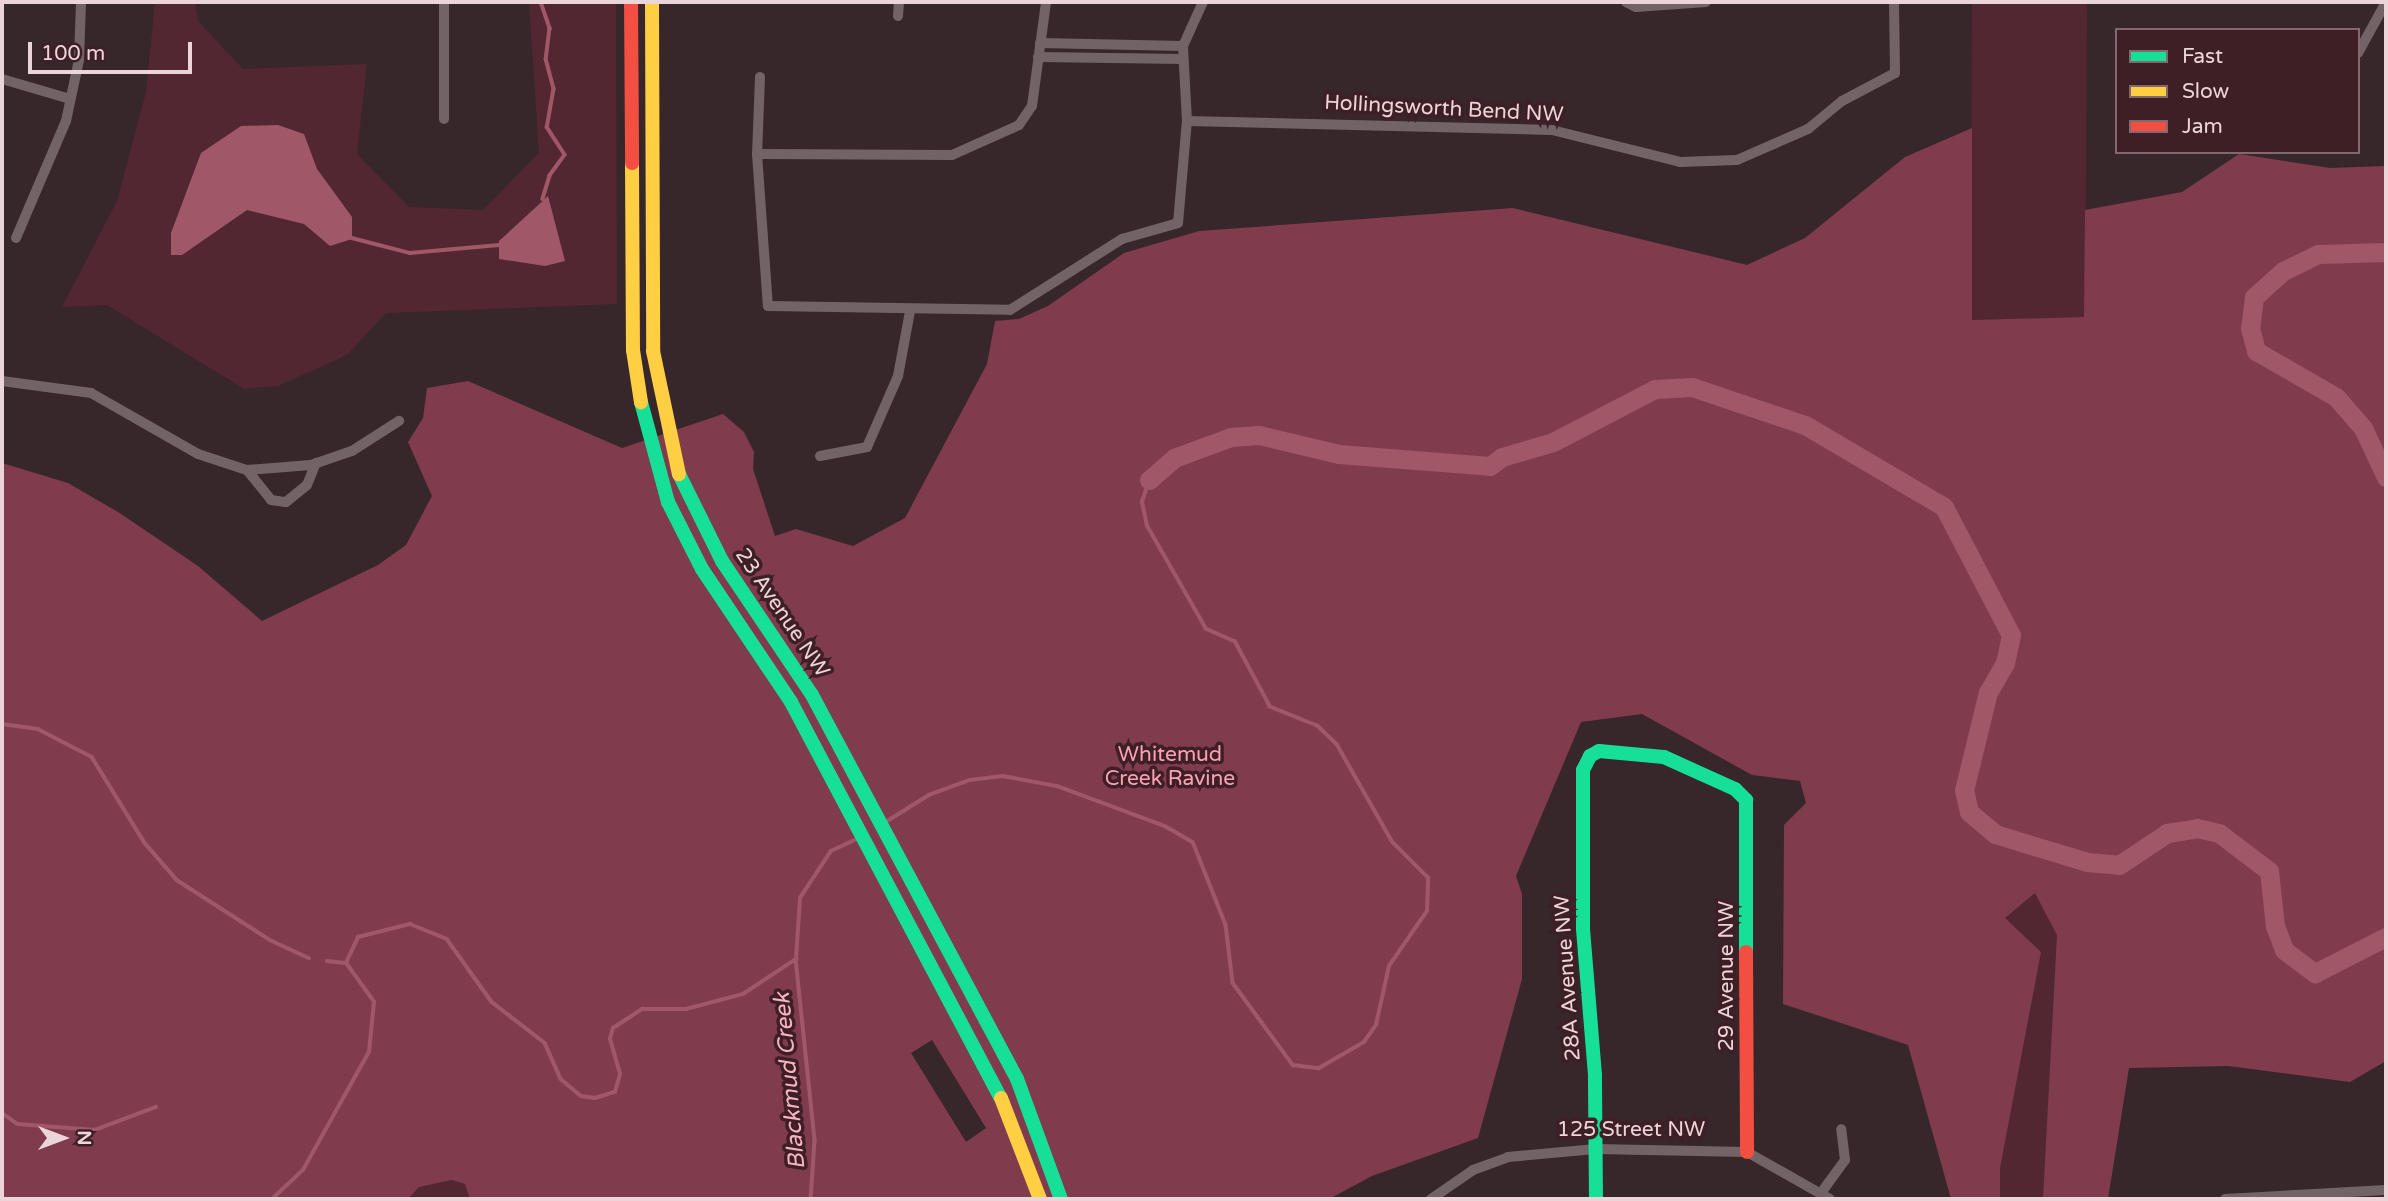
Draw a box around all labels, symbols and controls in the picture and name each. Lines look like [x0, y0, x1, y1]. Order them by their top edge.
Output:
scale bar [32, 28, 196, 72]
legend [2115, 28, 2360, 154]
text: 100 m [41, 41, 105, 66]
text: Fast [2182, 44, 2223, 69]
text: Slow [2182, 79, 2229, 104]
street label: Hollingsworth Bend NW [1324, 90, 1564, 128]
text: Jam [2182, 114, 2223, 139]
street label: 23 Avenue NW [729, 544, 835, 682]
park label: Whitemud Creek Ravine [1105, 742, 1235, 792]
street label: 28A Avenue NW [1550, 894, 1586, 1062]
street label: 29 Avenue NW [1714, 901, 1740, 1051]
water label: Blackmud Creek [769, 991, 811, 1171]
north arrow [28, 1103, 98, 1173]
street label: 125 Street NW [1557, 1117, 1705, 1143]
text: N [73, 1130, 95, 1146]

